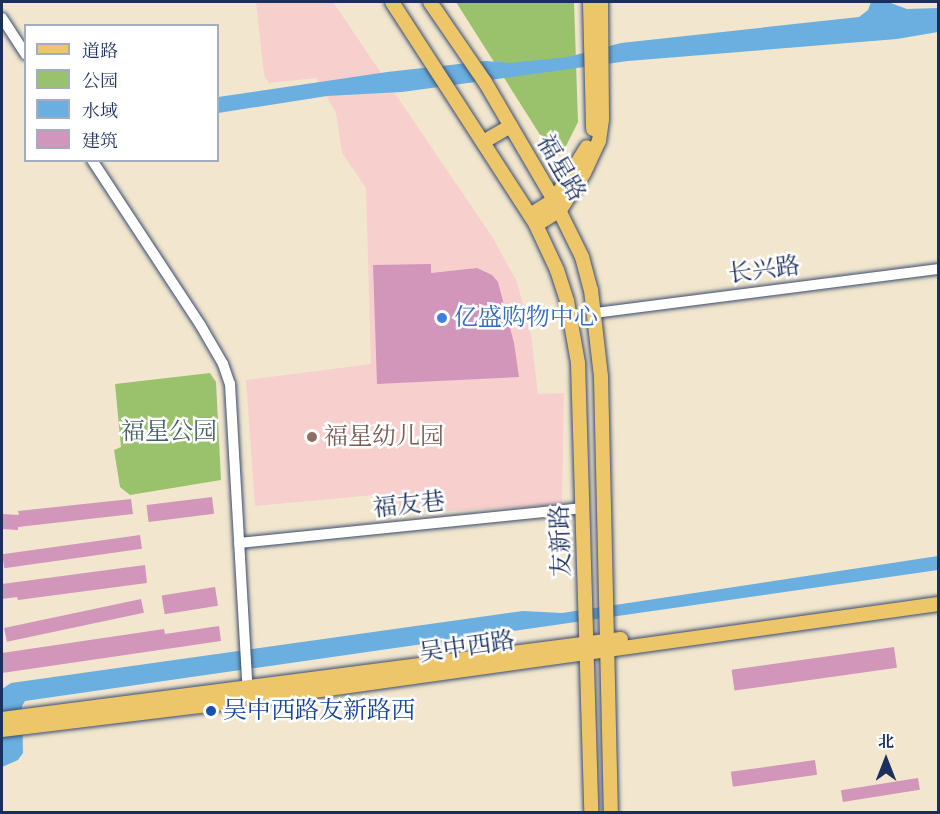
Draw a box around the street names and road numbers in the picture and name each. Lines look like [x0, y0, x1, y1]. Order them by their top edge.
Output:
street label: 福星路 [531, 130, 591, 206]
street label: 长兴路 [727, 251, 801, 289]
street label: 福友巷 [372, 487, 446, 523]
street label: 友新路 [545, 505, 577, 577]
street label: 吴中西路 [417, 626, 517, 668]

